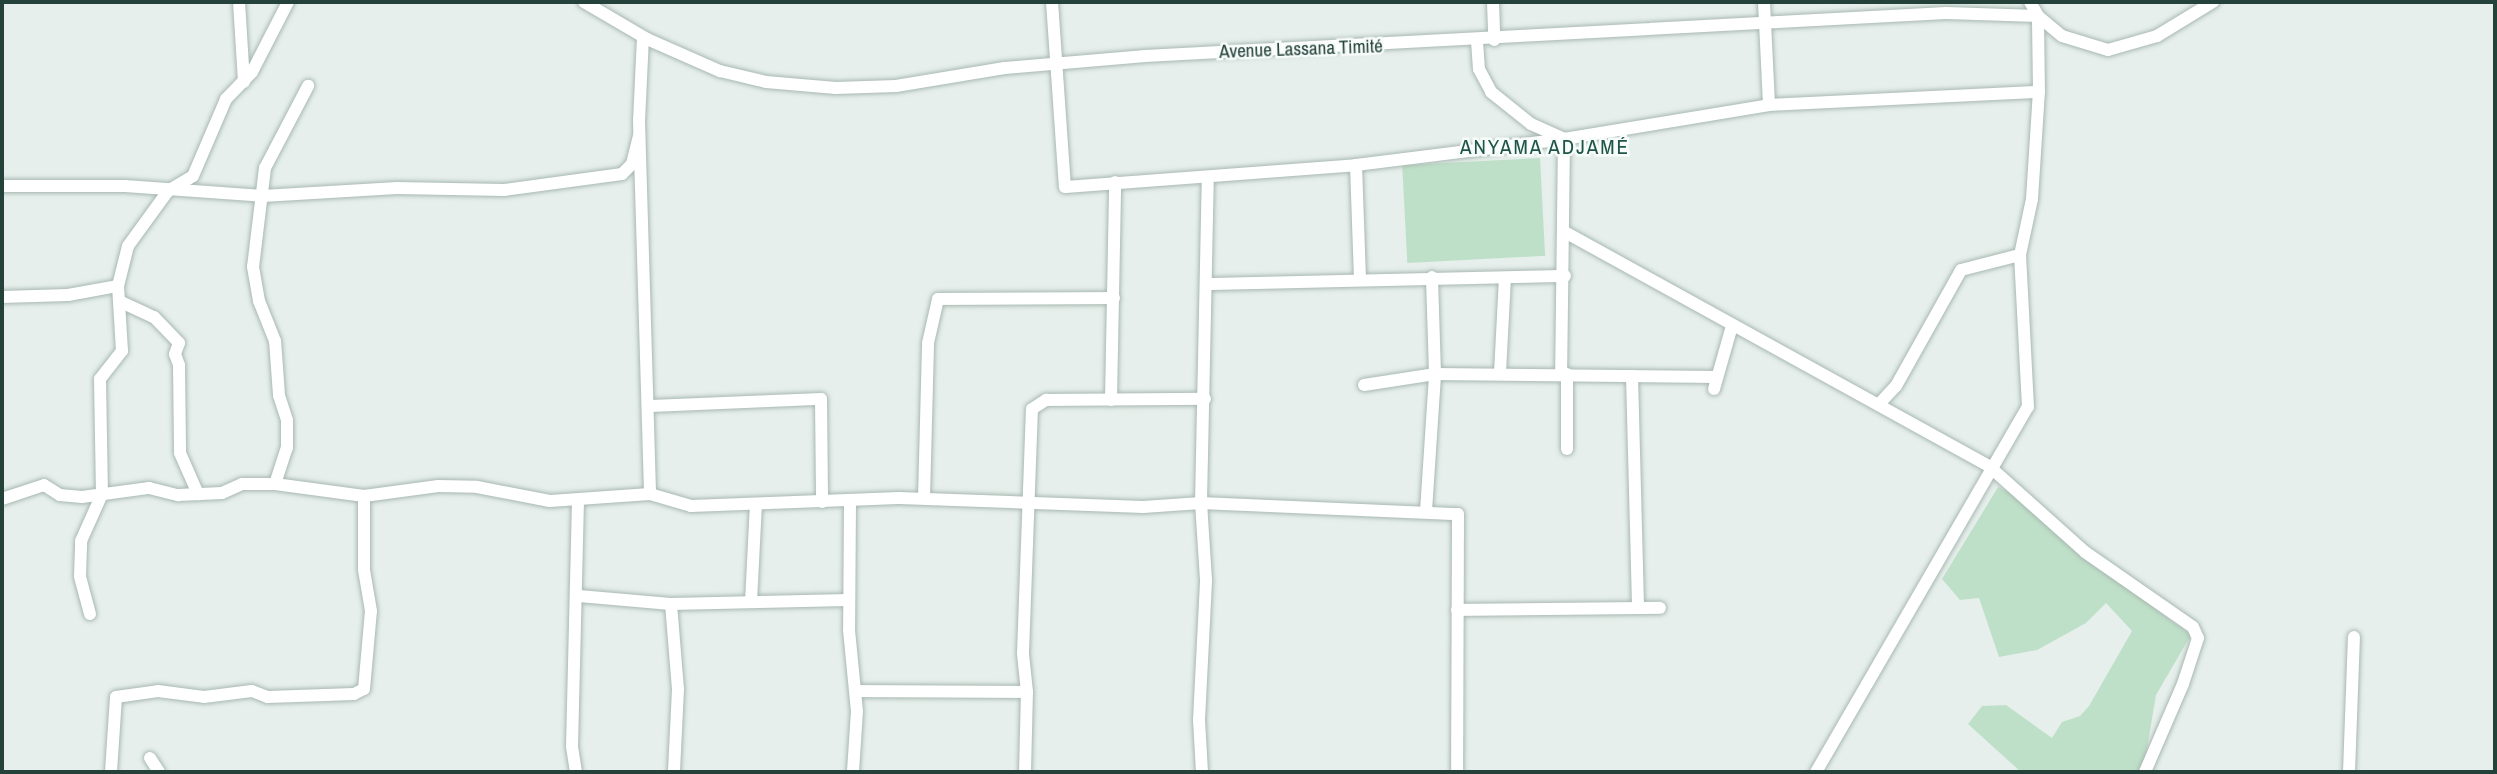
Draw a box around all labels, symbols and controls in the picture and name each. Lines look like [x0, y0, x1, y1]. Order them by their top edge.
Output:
street label: Avenue Lassana Timité [1219, 35, 1383, 63]
district label: ANYAMA ADJAMÉ [1461, 134, 1629, 160]

